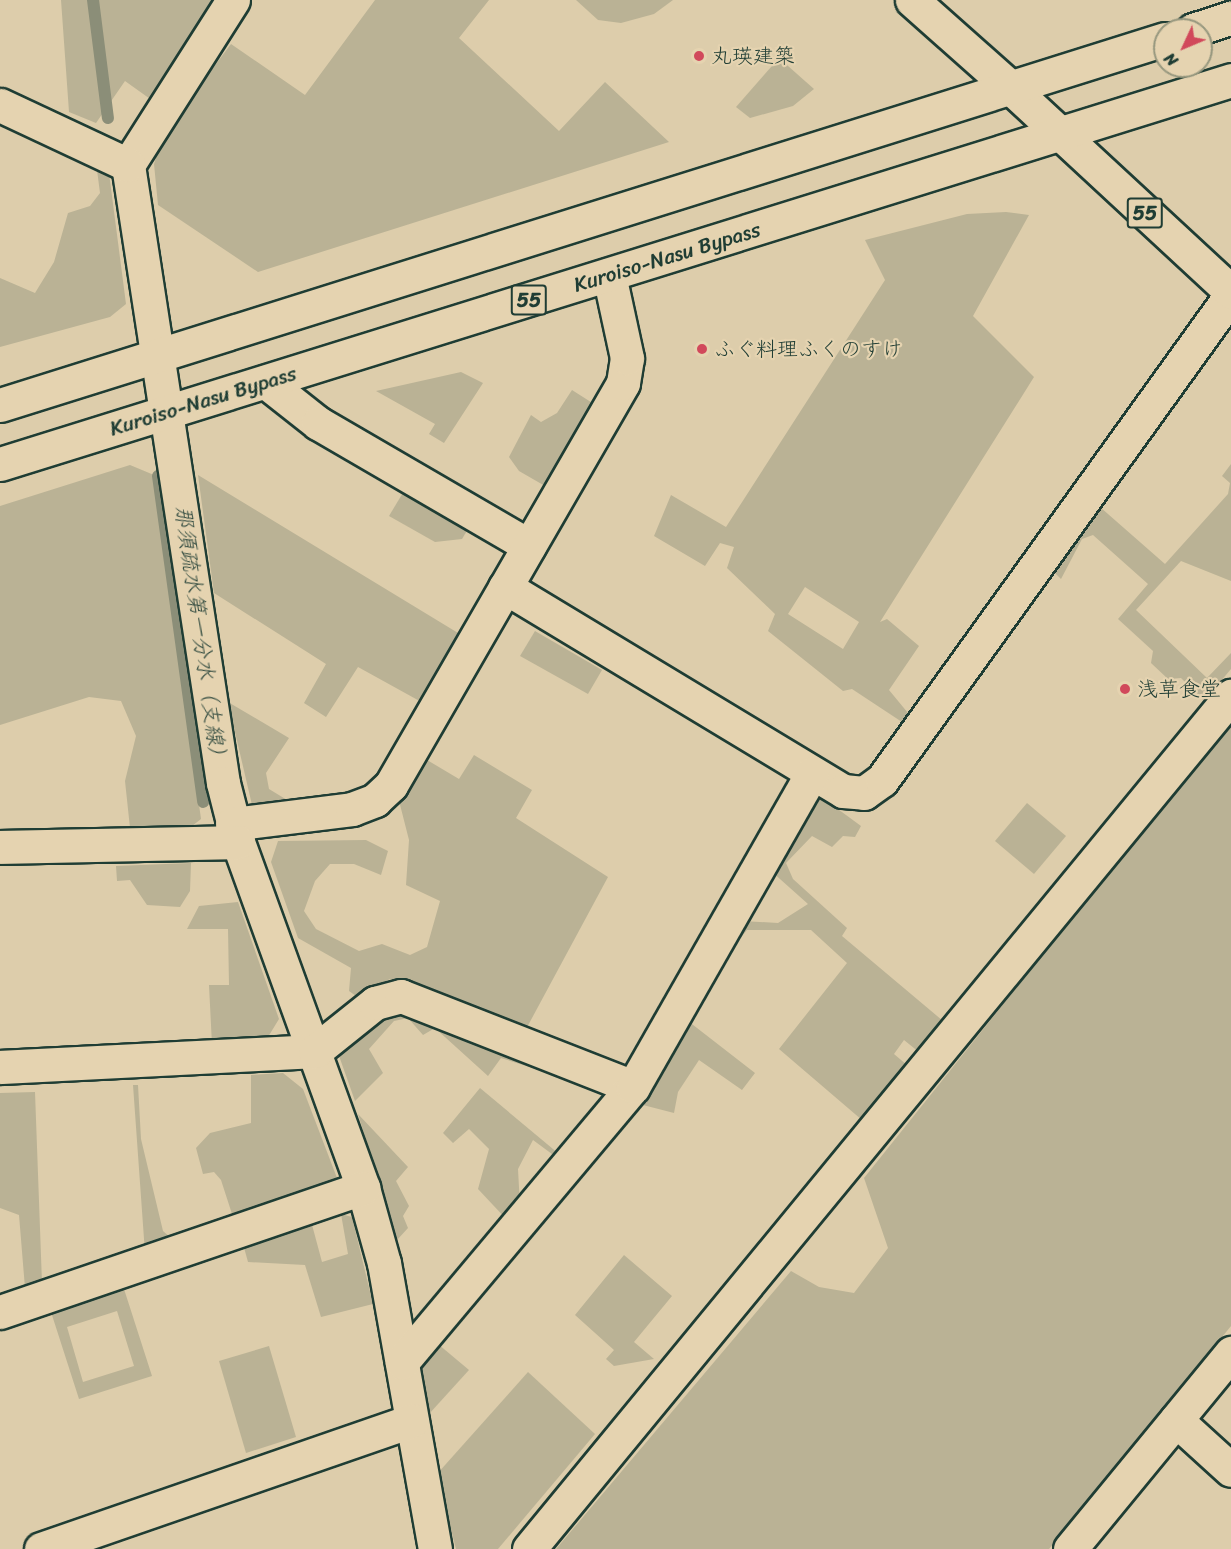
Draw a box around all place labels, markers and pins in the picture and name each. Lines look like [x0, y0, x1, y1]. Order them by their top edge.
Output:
place label: 丸瑛建築 [711, 43, 795, 69]
marker: 丸瑛建築 [692, 49, 706, 63]
place label: ふぐ料理ふくのすけ [714, 336, 903, 362]
marker: ふぐ料理ふくのすけ [695, 342, 709, 356]
place label: 浅草食堂 [1137, 676, 1221, 702]
marker: 浅草食堂 [1118, 682, 1132, 696]

